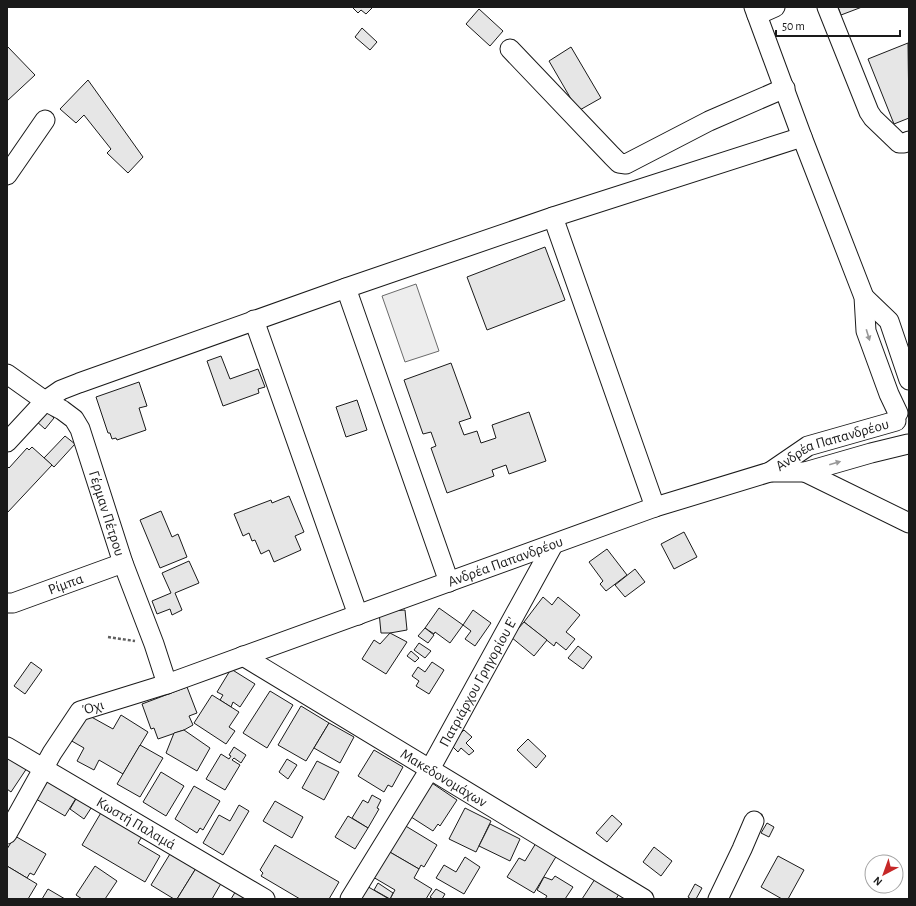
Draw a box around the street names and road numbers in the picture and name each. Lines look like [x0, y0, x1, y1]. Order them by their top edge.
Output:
street label: Ανδρέα Παπανδρέου [773, 416, 890, 473]
street label: Γέρμαν Πέτρου [86, 469, 128, 558]
street label: Ανδρέα Παπανδρέου [446, 534, 565, 589]
street label: Ρίμπα [46, 571, 85, 597]
street label: Πατριάρχου Γρηγορίου Ε' [436, 615, 519, 749]
street label: Όχι [81, 697, 106, 717]
street label: Μακεδονομάχων [398, 746, 490, 810]
street label: Κωστή Παλαμά [94, 794, 179, 852]

